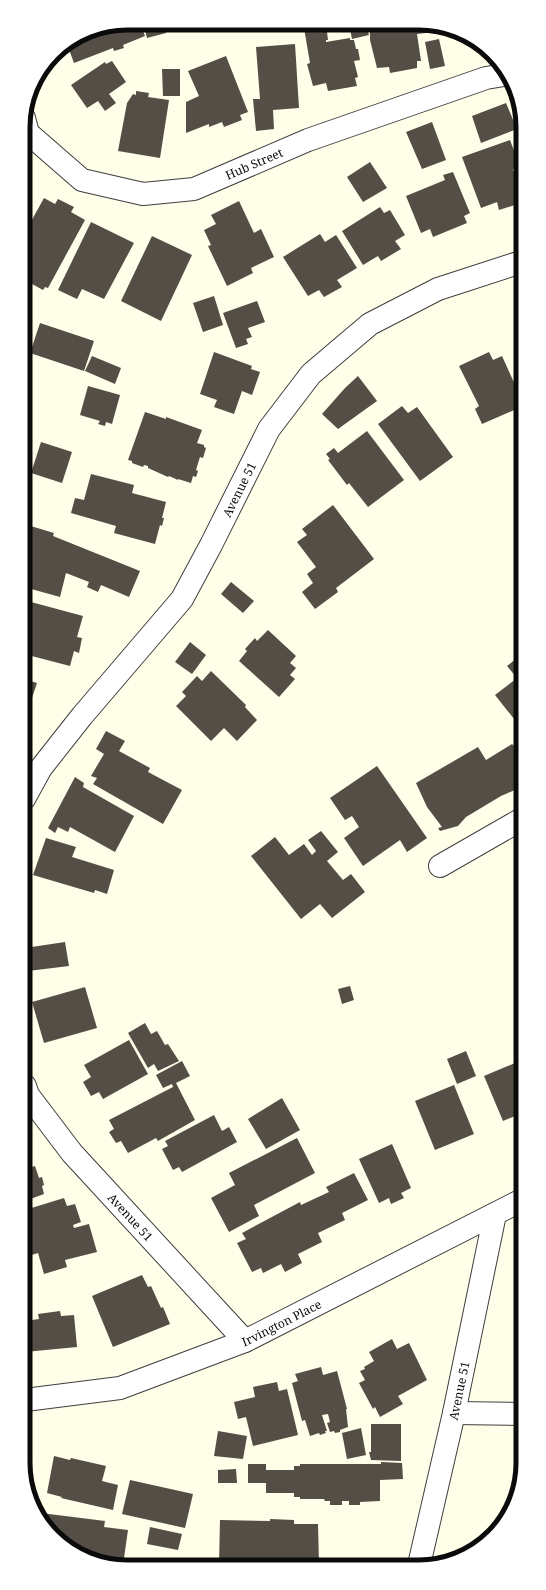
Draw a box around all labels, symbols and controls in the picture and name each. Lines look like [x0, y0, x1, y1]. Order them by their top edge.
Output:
street label: Hub Street [222, 143, 285, 183]
street label: Avenue 51 [218, 459, 260, 520]
street label: Avenue 51 [104, 1189, 157, 1244]
street label: Irvington Place [239, 1295, 324, 1350]
street label: Avenue 51 [444, 1360, 473, 1421]

